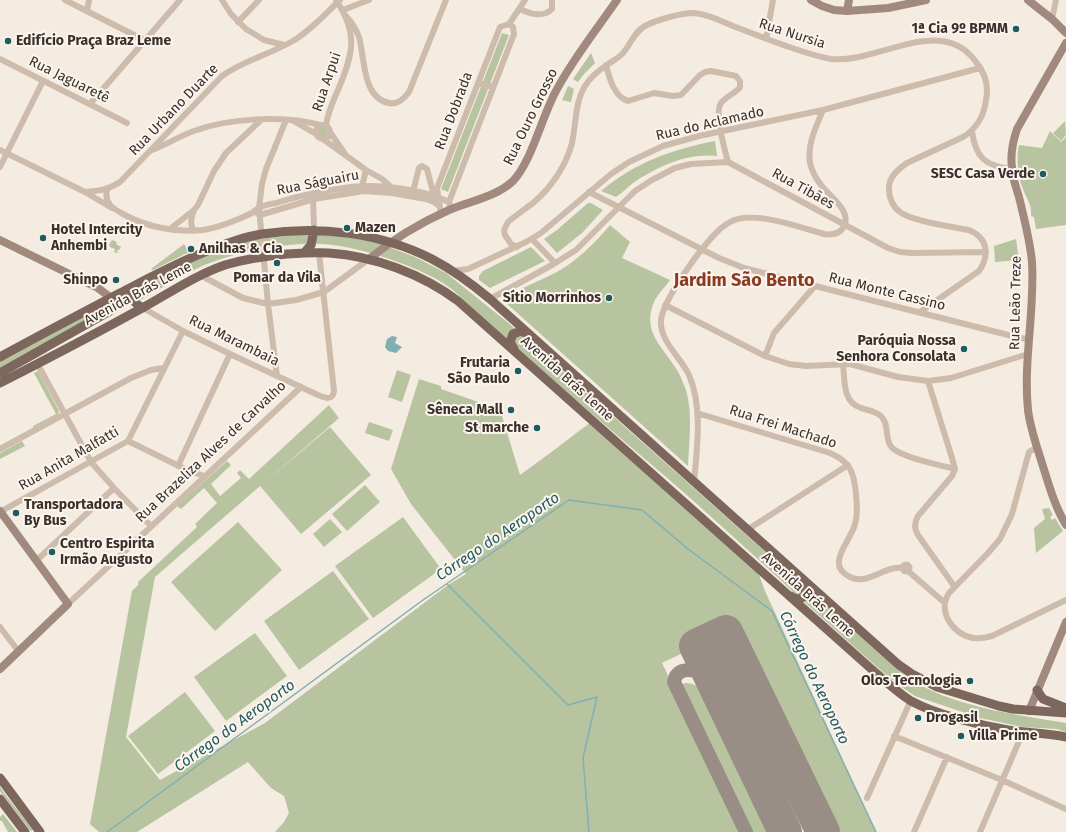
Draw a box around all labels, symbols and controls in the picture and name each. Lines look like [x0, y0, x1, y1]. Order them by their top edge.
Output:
street label: Rua Nursia [757, 15, 827, 53]
place label: 1ª Cia 9º BPMM [911, 21, 1008, 37]
marker: 1ª Cia 9º BPMM [1011, 24, 1021, 34]
place label: Edifício Praça Braz Leme [16, 33, 171, 49]
marker: Edifício Praça Braz Leme [3, 36, 13, 46]
street label: Rua Arpui [309, 50, 345, 114]
street label: Rua Jaguaretê [26, 53, 112, 107]
street label: Rua Urbano Duarte [126, 61, 222, 159]
street label: Rua Ouro Grosso [500, 66, 562, 168]
street label: Rua Dobrada [431, 70, 477, 152]
street label: Rua do Aclamado [654, 103, 766, 145]
street label: Rua Tibães [769, 165, 837, 213]
place label: SESC Casa Verde [931, 166, 1035, 182]
street label: Rua Ságuairu [275, 167, 361, 199]
marker: SESC Casa Verde [1038, 169, 1048, 179]
place label: Mazen [355, 220, 396, 236]
place label: Hotel Intercity Anhembi [51, 222, 142, 254]
marker: Mazen [342, 223, 352, 233]
marker: Hotel Intercity Anhembi [38, 233, 48, 243]
place label: Anilhas & Cia [199, 241, 283, 257]
marker: Anilhas & Cia [186, 244, 196, 254]
street label: Rua Leão Treze [1007, 256, 1025, 350]
marker: Pomar da Vila [272, 258, 282, 268]
street label: Avenida Brás Leme [81, 259, 195, 329]
street label: Rua Monte Cassino [827, 269, 947, 315]
place label: Pomar da Vila [233, 270, 321, 286]
district label: Jardim São Bento [673, 270, 815, 292]
place label: Shinpo [63, 272, 108, 288]
marker: Shinpo [111, 275, 121, 285]
place label: Sítio Morrinhos [503, 290, 601, 306]
marker: Sítio Morrinhos [604, 293, 614, 303]
street label: Rua Marambaia [186, 312, 282, 370]
street label: Avenida Brás Leme [517, 333, 617, 425]
place label: Paróquia Nossa Senhora Consolata [836, 333, 956, 366]
marker: Paróquia Nossa Senhora Consolata [959, 344, 969, 354]
place label: Frutaria São Paulo [447, 355, 510, 388]
marker: Frutaria São Paulo [513, 366, 523, 376]
street label: Rua Brazeliza Alves de Carvalho [132, 378, 290, 526]
place label: Sêneca Mall [427, 402, 503, 418]
street label: Rua Frei Machado [727, 402, 839, 452]
marker: Sêneca Mall [506, 405, 516, 415]
place label: St marche [465, 420, 529, 436]
street label: Rua Anita Malfatti [16, 423, 122, 495]
marker: St marche [532, 423, 542, 433]
water label: Córrego do Aeroporto [433, 489, 563, 585]
place label: Transportadora By Bus [24, 497, 123, 530]
marker: Transportadora By Bus [11, 508, 21, 518]
place label: Centro Espirita Irmão Augusto [60, 536, 154, 568]
marker: Centro Espirita Irmão Augusto [47, 547, 57, 557]
street label: Avenida Brás Leme [758, 549, 858, 641]
water label: Córrego do Aeroporto [775, 609, 853, 747]
place label: Olos Tecnologia [861, 673, 962, 689]
water label: Córrego do Aeroporto [171, 676, 299, 776]
marker: Olos Tecnologia [965, 676, 975, 686]
place label: Drogasil [926, 710, 978, 726]
marker: Drogasil [913, 713, 923, 723]
place label: Villa Prime [969, 728, 1037, 744]
marker: Villa Prime [956, 731, 966, 741]

